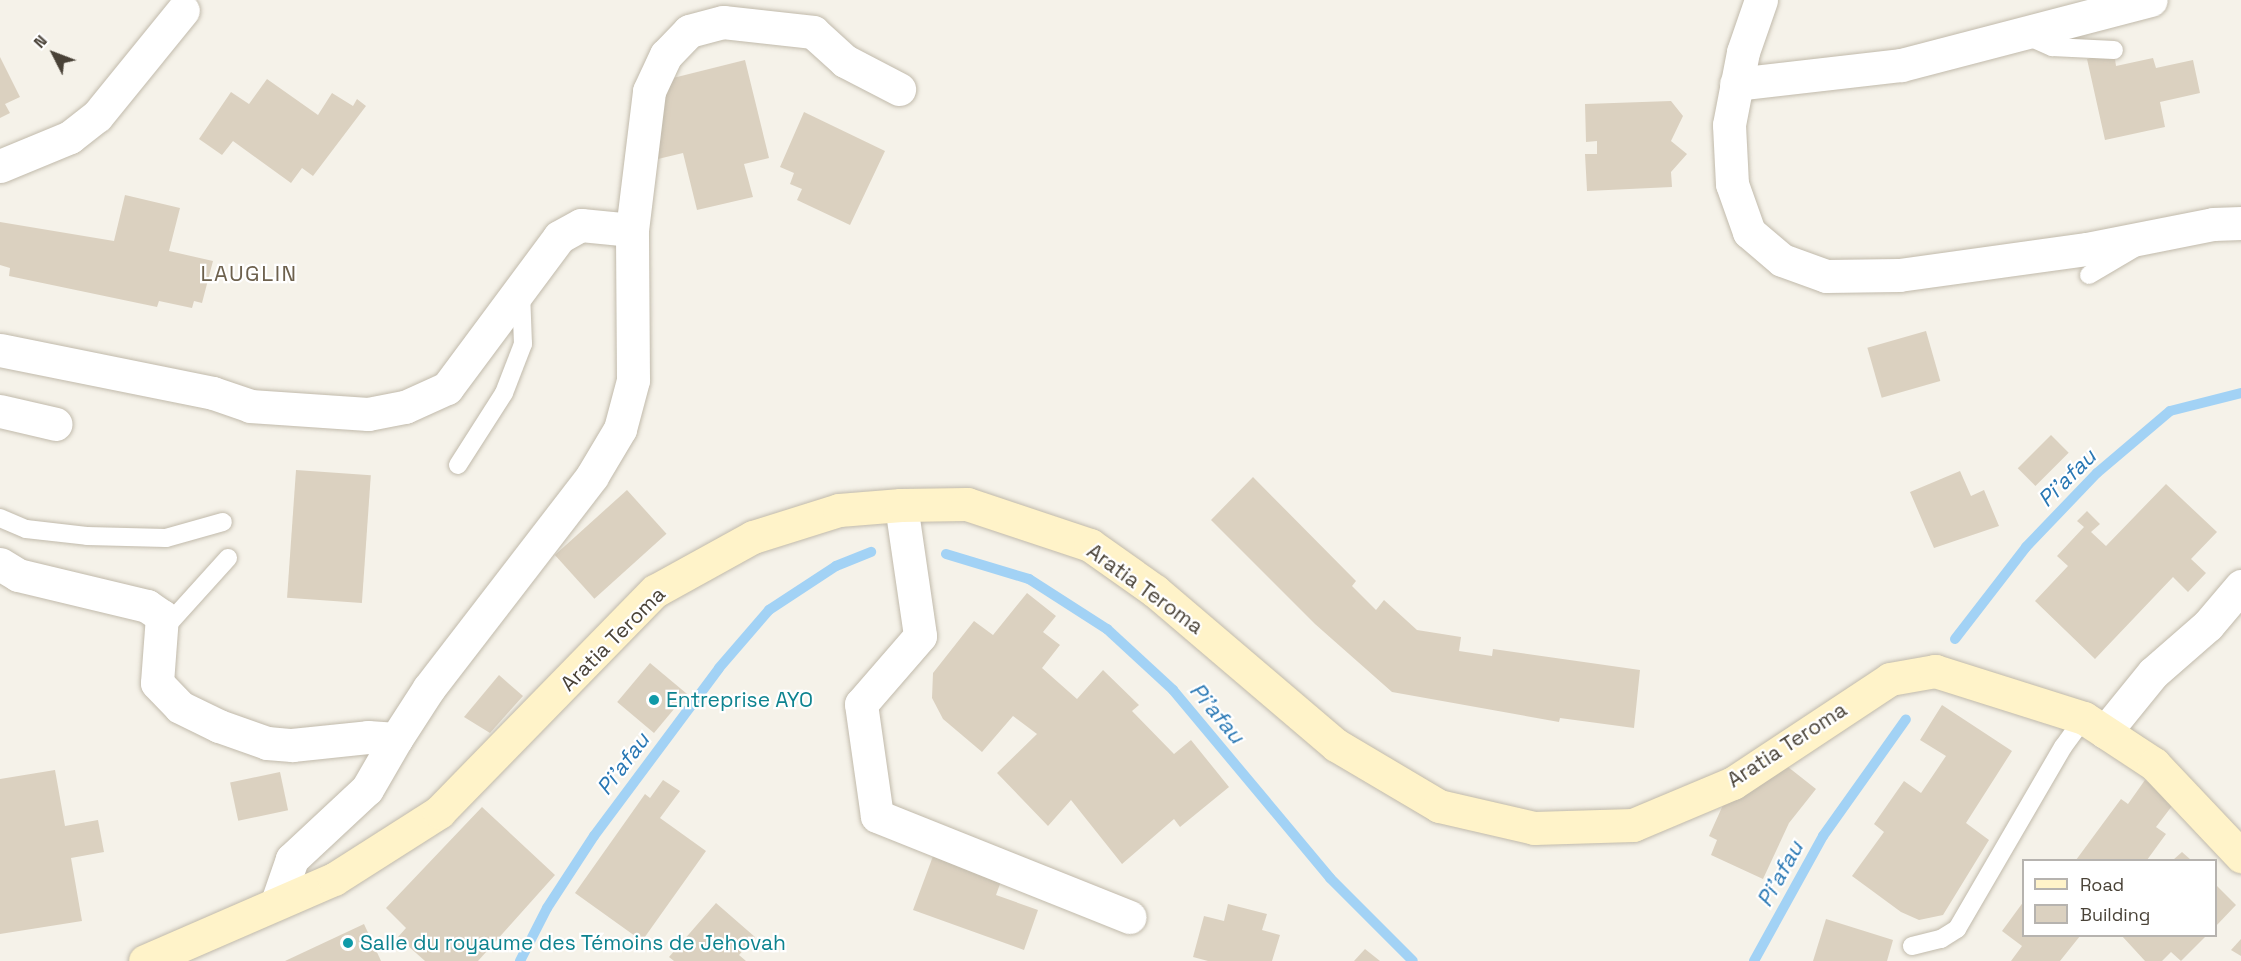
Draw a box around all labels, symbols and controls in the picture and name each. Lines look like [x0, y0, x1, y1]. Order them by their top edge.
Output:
north arrow [24, 24, 84, 84]
text: N [29, 31, 52, 53]
district label: LAUGLIN [200, 261, 298, 287]
water label: Pi'afau [2033, 444, 2101, 512]
street label: Aratia Teroma [1082, 538, 1208, 640]
street label: Aratia Teroma [555, 581, 671, 697]
water label: Pi'afau [1184, 677, 1250, 749]
place label: Entreprise AYO [666, 687, 813, 713]
marker: Entreprise AYO [647, 693, 661, 707]
street label: Aratia Teroma [1722, 697, 1852, 793]
water label: Pi'afau [591, 728, 655, 800]
water label: Pi'afau [1751, 837, 1809, 911]
legend [2022, 859, 2217, 937]
text: Road [2080, 873, 2124, 896]
text: Building [2080, 903, 2150, 926]
place label: Salle du royaume des Témoins de Jehovah [360, 930, 786, 956]
marker: Salle du royaume des Témoins de Jehovah [341, 936, 355, 950]

